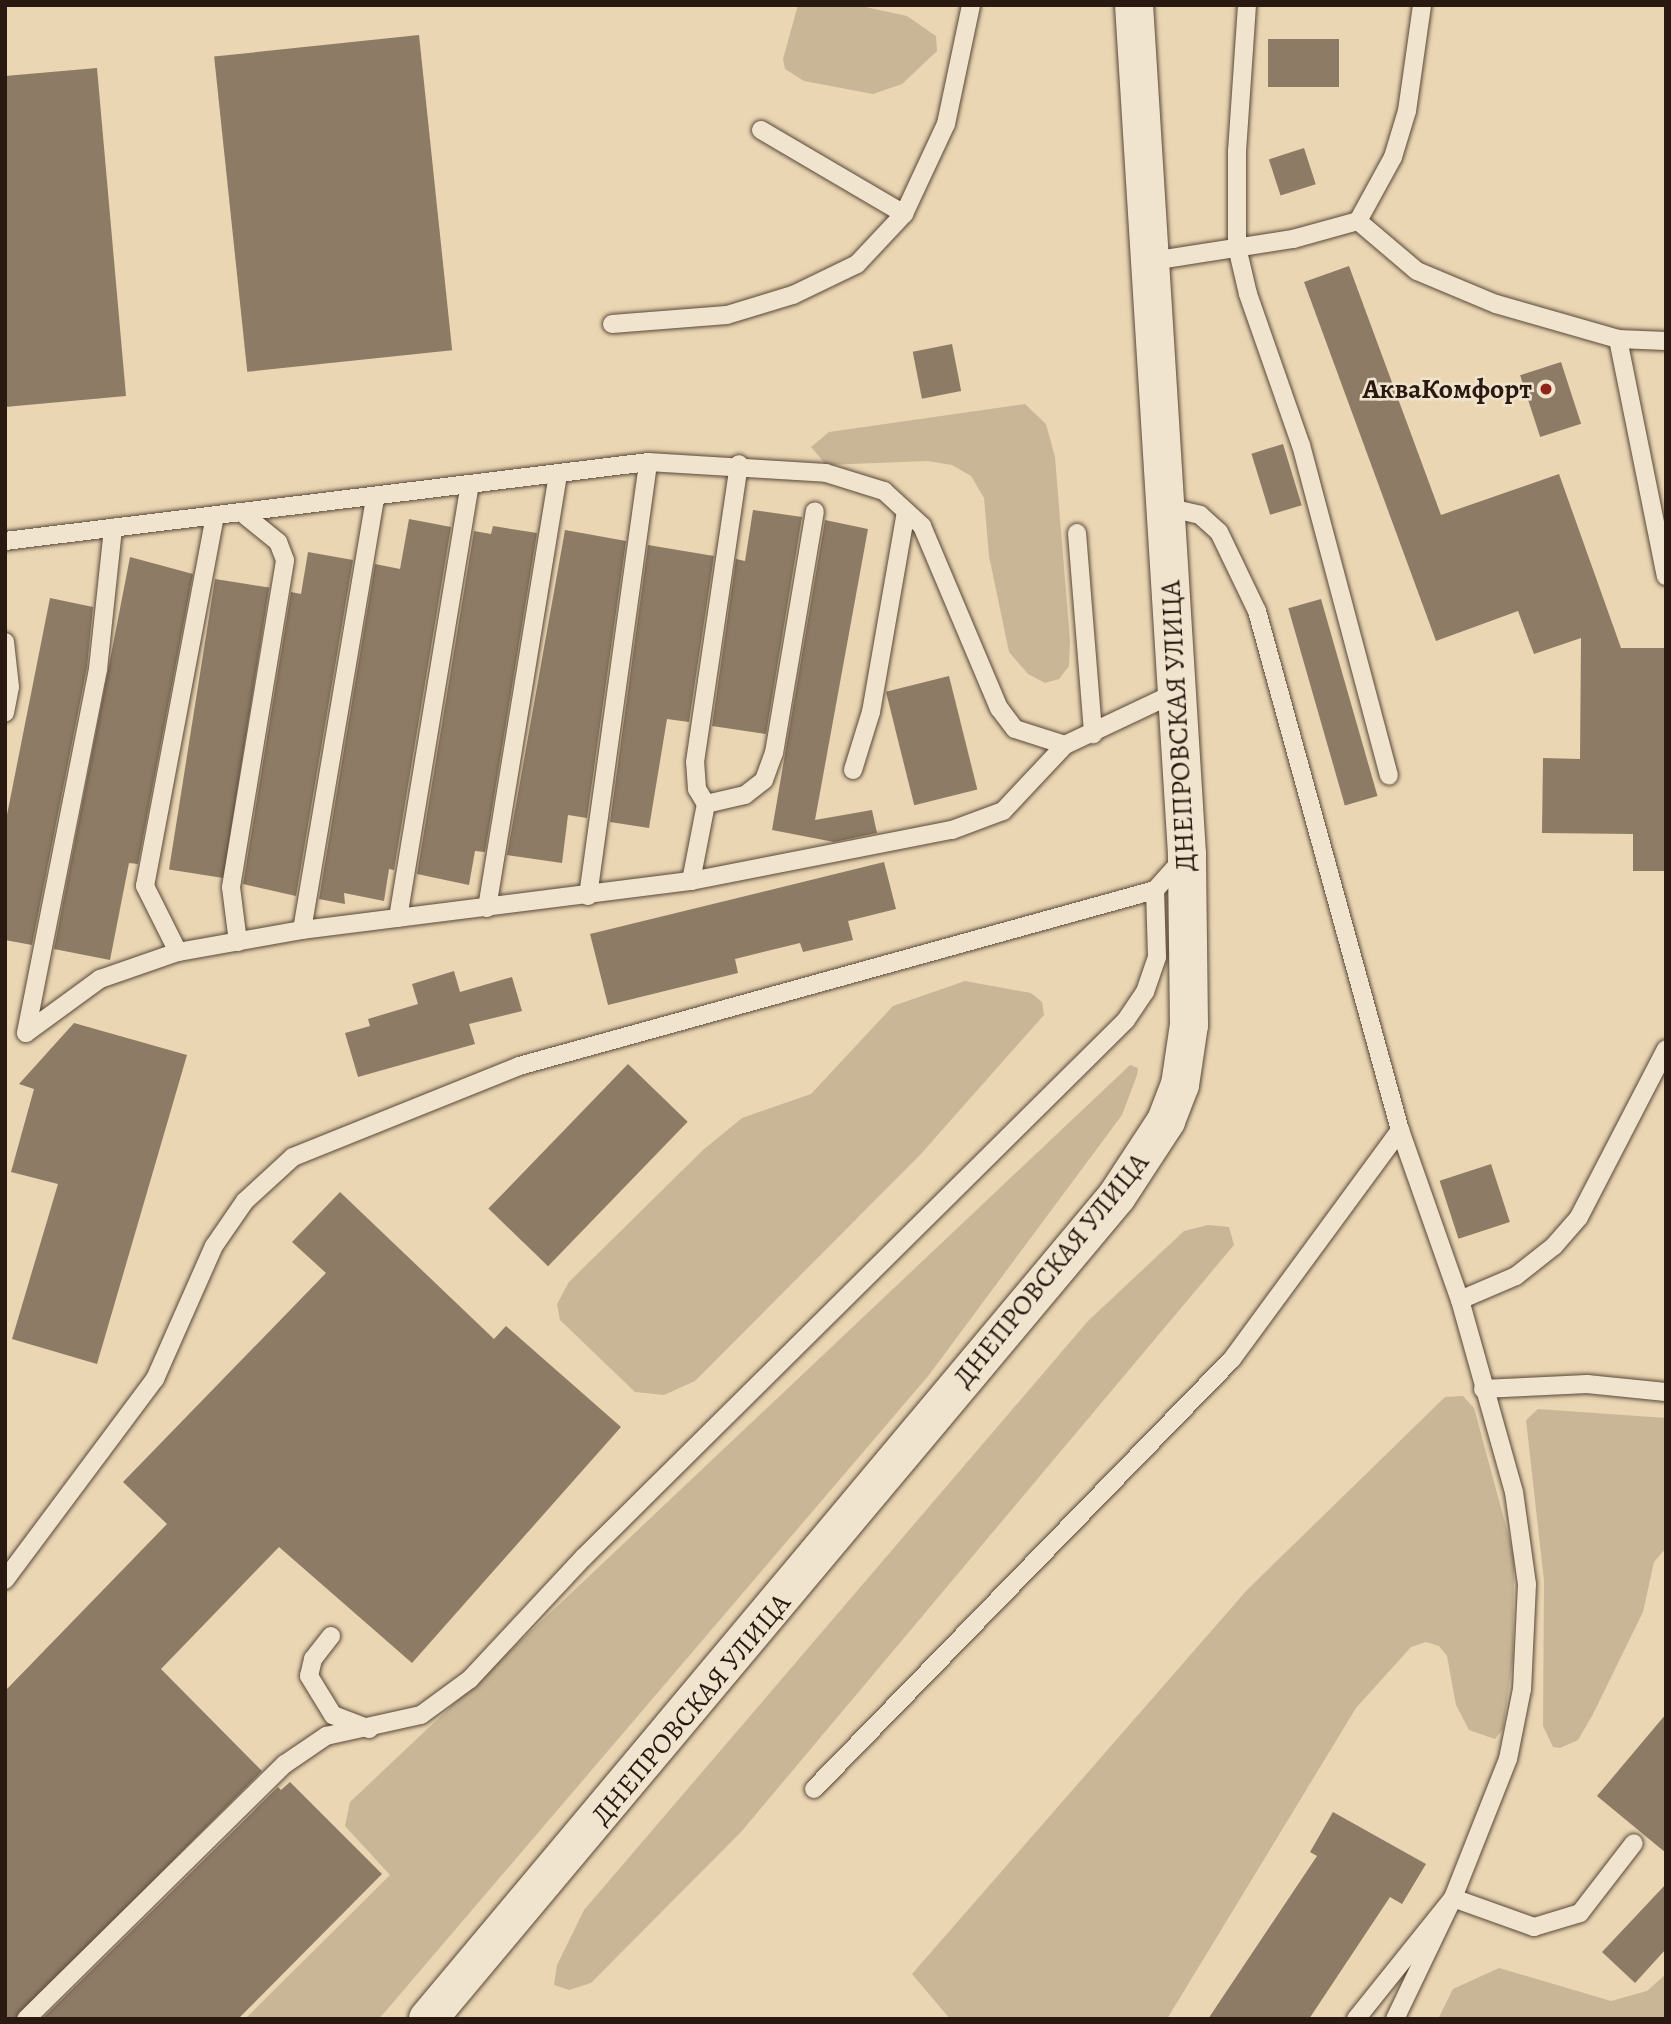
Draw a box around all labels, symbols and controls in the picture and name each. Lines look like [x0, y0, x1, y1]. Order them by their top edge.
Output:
place label: АкваКомфорт [1362, 372, 1532, 406]
marker: АкваКомфорт [1538, 381, 1554, 397]
street label: ДНЕПРОВСКАЯ УЛИЦА [1154, 580, 1202, 872]
street label: ДНЕПРОВСКАЯ УЛИЦА [946, 1146, 1156, 1394]
street label: ДНЕПРОВСКАЯ УЛИЦА [584, 1587, 798, 1831]

